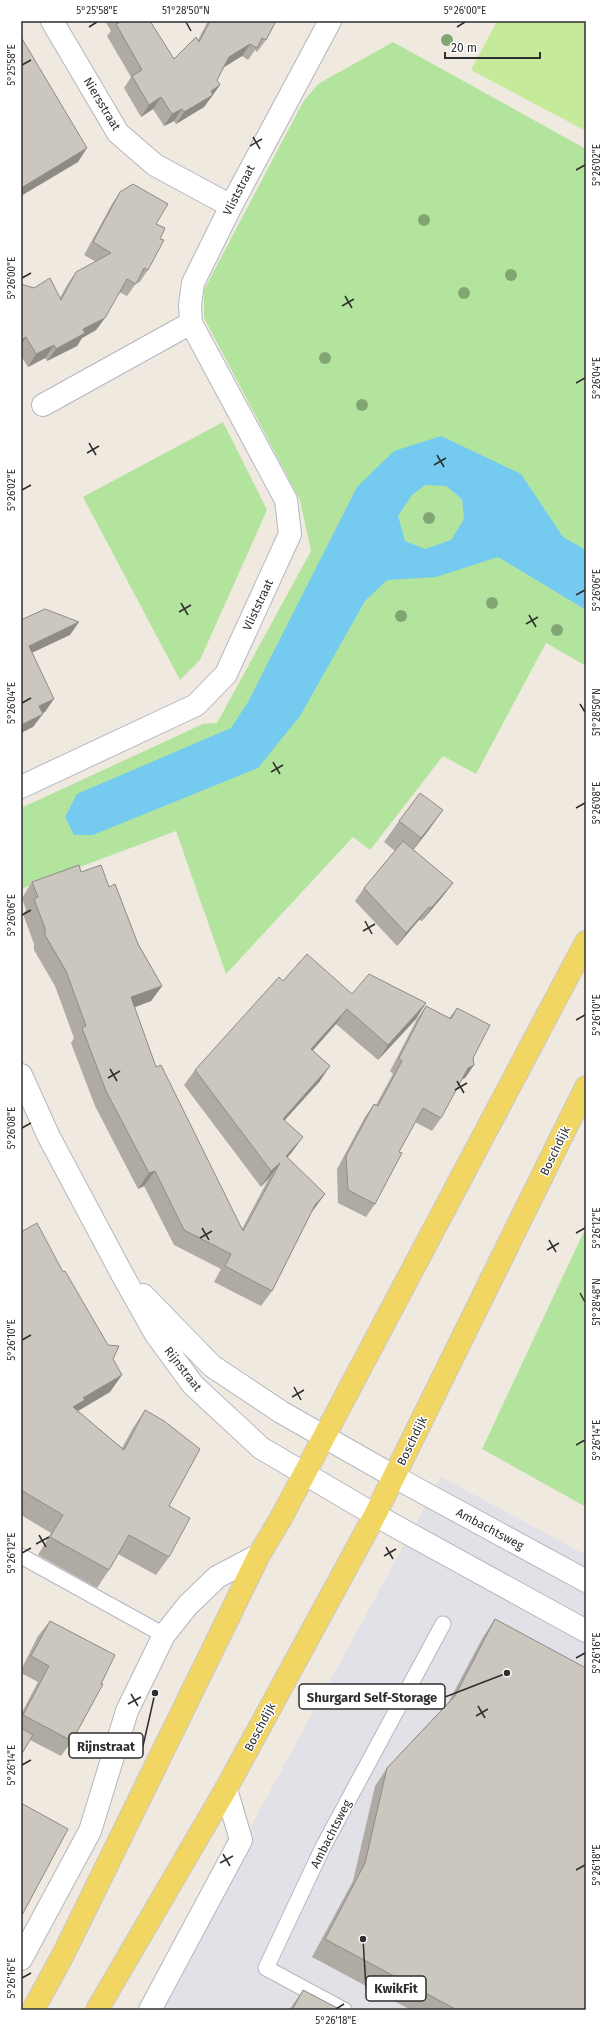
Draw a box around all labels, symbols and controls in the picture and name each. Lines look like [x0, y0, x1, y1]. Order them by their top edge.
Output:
text: 5°25'58"E [76, 5, 118, 17]
text: 51°28'50"N [162, 5, 210, 17]
text: 5°26'00"E [444, 5, 486, 17]
scale bar [445, 34, 540, 60]
text: 20 m [451, 41, 477, 55]
text: 5°25'58"E [6, 44, 18, 86]
street label: Niersstraat [81, 75, 124, 134]
text: 5°26'02"E [591, 144, 603, 186]
street label: Vliststraat [220, 162, 258, 218]
text: 5°26'00"E [6, 257, 18, 299]
text: 5°26'04"E [591, 357, 603, 399]
text: 5°26'02"E [6, 469, 18, 511]
text: 5°26'06"E [591, 569, 603, 611]
street label: Vliststraat [240, 577, 276, 633]
text: 5°26'04"E [6, 682, 18, 724]
text: 51°28'50"N [591, 688, 603, 736]
text: 5°26'08"E [591, 782, 603, 824]
text: 5°26'06"E [6, 894, 18, 936]
text: 5°26'10"E [591, 994, 603, 1036]
text: 5°26'08"E [6, 1107, 18, 1149]
street label: Boschdijk [537, 1123, 573, 1178]
text: 5°26'12"E [591, 1207, 603, 1249]
text: 51°28'48"N [591, 1278, 603, 1326]
text: 5°26'10"E [6, 1319, 18, 1361]
street label: Rijnstraat [161, 1344, 205, 1395]
street label: Boschdijk [394, 1413, 430, 1468]
text: 5°26'14"E [591, 1420, 603, 1460]
street label: Ambachtsweg [454, 1505, 527, 1553]
text: 5°26'12"E [6, 1532, 18, 1574]
text: 5°26'16"E [591, 1632, 603, 1674]
callout: Shurgard Self-Storage [299, 1684, 445, 1709]
text: Shurgard Self-Storage [307, 1690, 437, 1705]
street label: Boschdijk [241, 1700, 279, 1754]
callout: Rijnstraat [69, 1733, 143, 1758]
text: Rijnstraat [77, 1739, 136, 1754]
text: 5°26'14"E [6, 1745, 18, 1785]
street label: Ambachtsweg [308, 1797, 355, 1870]
text: 5°26'18"E [591, 1844, 603, 1886]
text: 5°26'16"E [6, 1957, 18, 1999]
callout: KwikFit [366, 1976, 426, 2001]
text: KwikFit [374, 1981, 419, 1996]
text: 5°26'18"E [315, 2015, 357, 2027]

